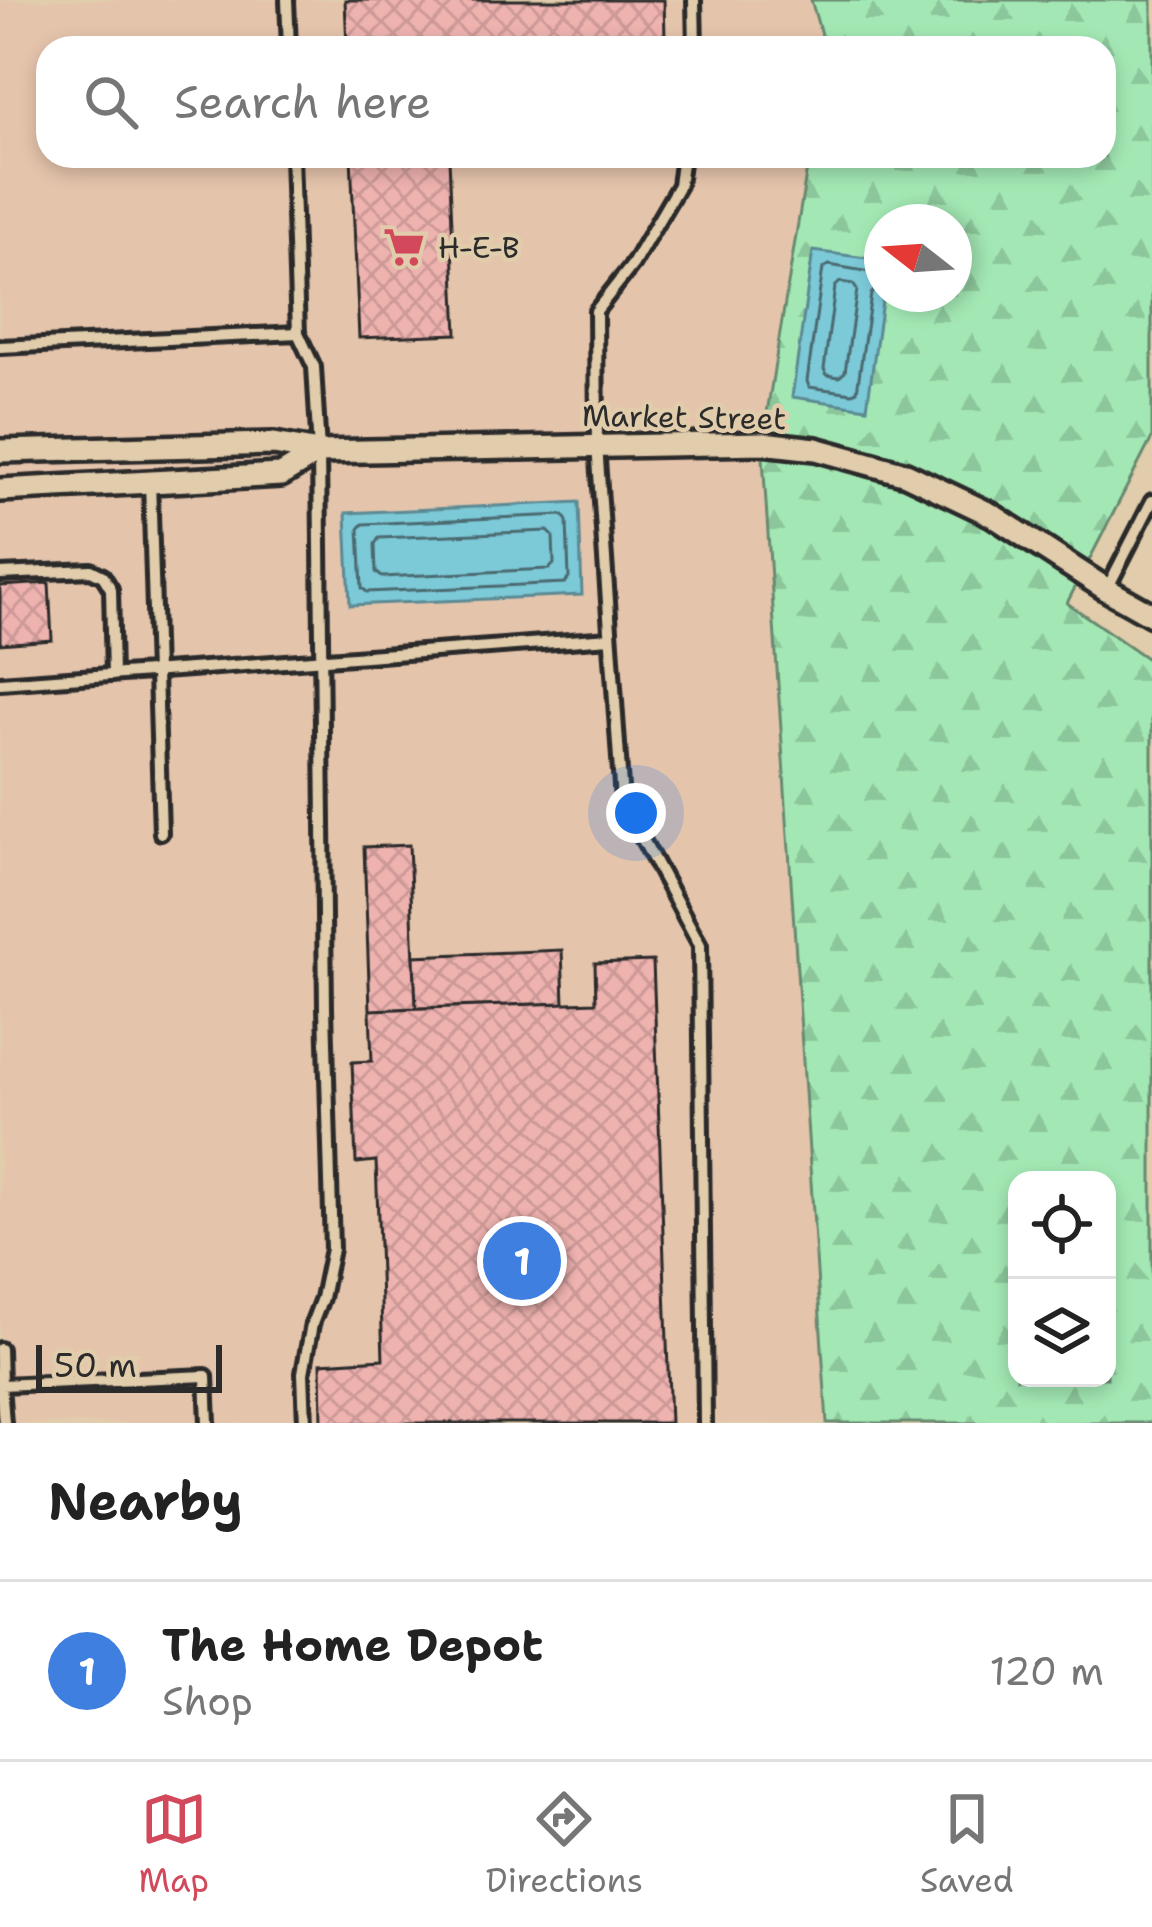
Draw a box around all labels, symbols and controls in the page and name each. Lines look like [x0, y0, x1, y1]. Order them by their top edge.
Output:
search box [36, 36, 1116, 168]
icon: search [78, 69, 144, 135]
text: Search here [174, 72, 431, 132]
north arrow [864, 204, 972, 312]
supermarket icon: H-E-B [381, 224, 427, 270]
place label: H-E-B [438, 227, 519, 268]
street label: Market Street [581, 395, 787, 439]
your location [606, 783, 666, 843]
map controls [1008, 1171, 1116, 1387]
button: locate [1008, 1171, 1116, 1279]
pin: 1 [483, 1216, 561, 1306]
button: layers [1008, 1279, 1116, 1387]
scale bar [36, 1339, 222, 1392]
text: 50 m [54, 1343, 137, 1388]
text: Nearby [48, 1467, 243, 1535]
text: The Home Depot [162, 1615, 543, 1675]
text: 1 [78, 1645, 96, 1697]
text: 120 m [989, 1645, 1104, 1697]
text: Shop [162, 1675, 253, 1727]
tab: Map [138, 1786, 209, 1903]
tab: Directions [486, 1786, 643, 1903]
tab: Saved [920, 1786, 1014, 1903]

